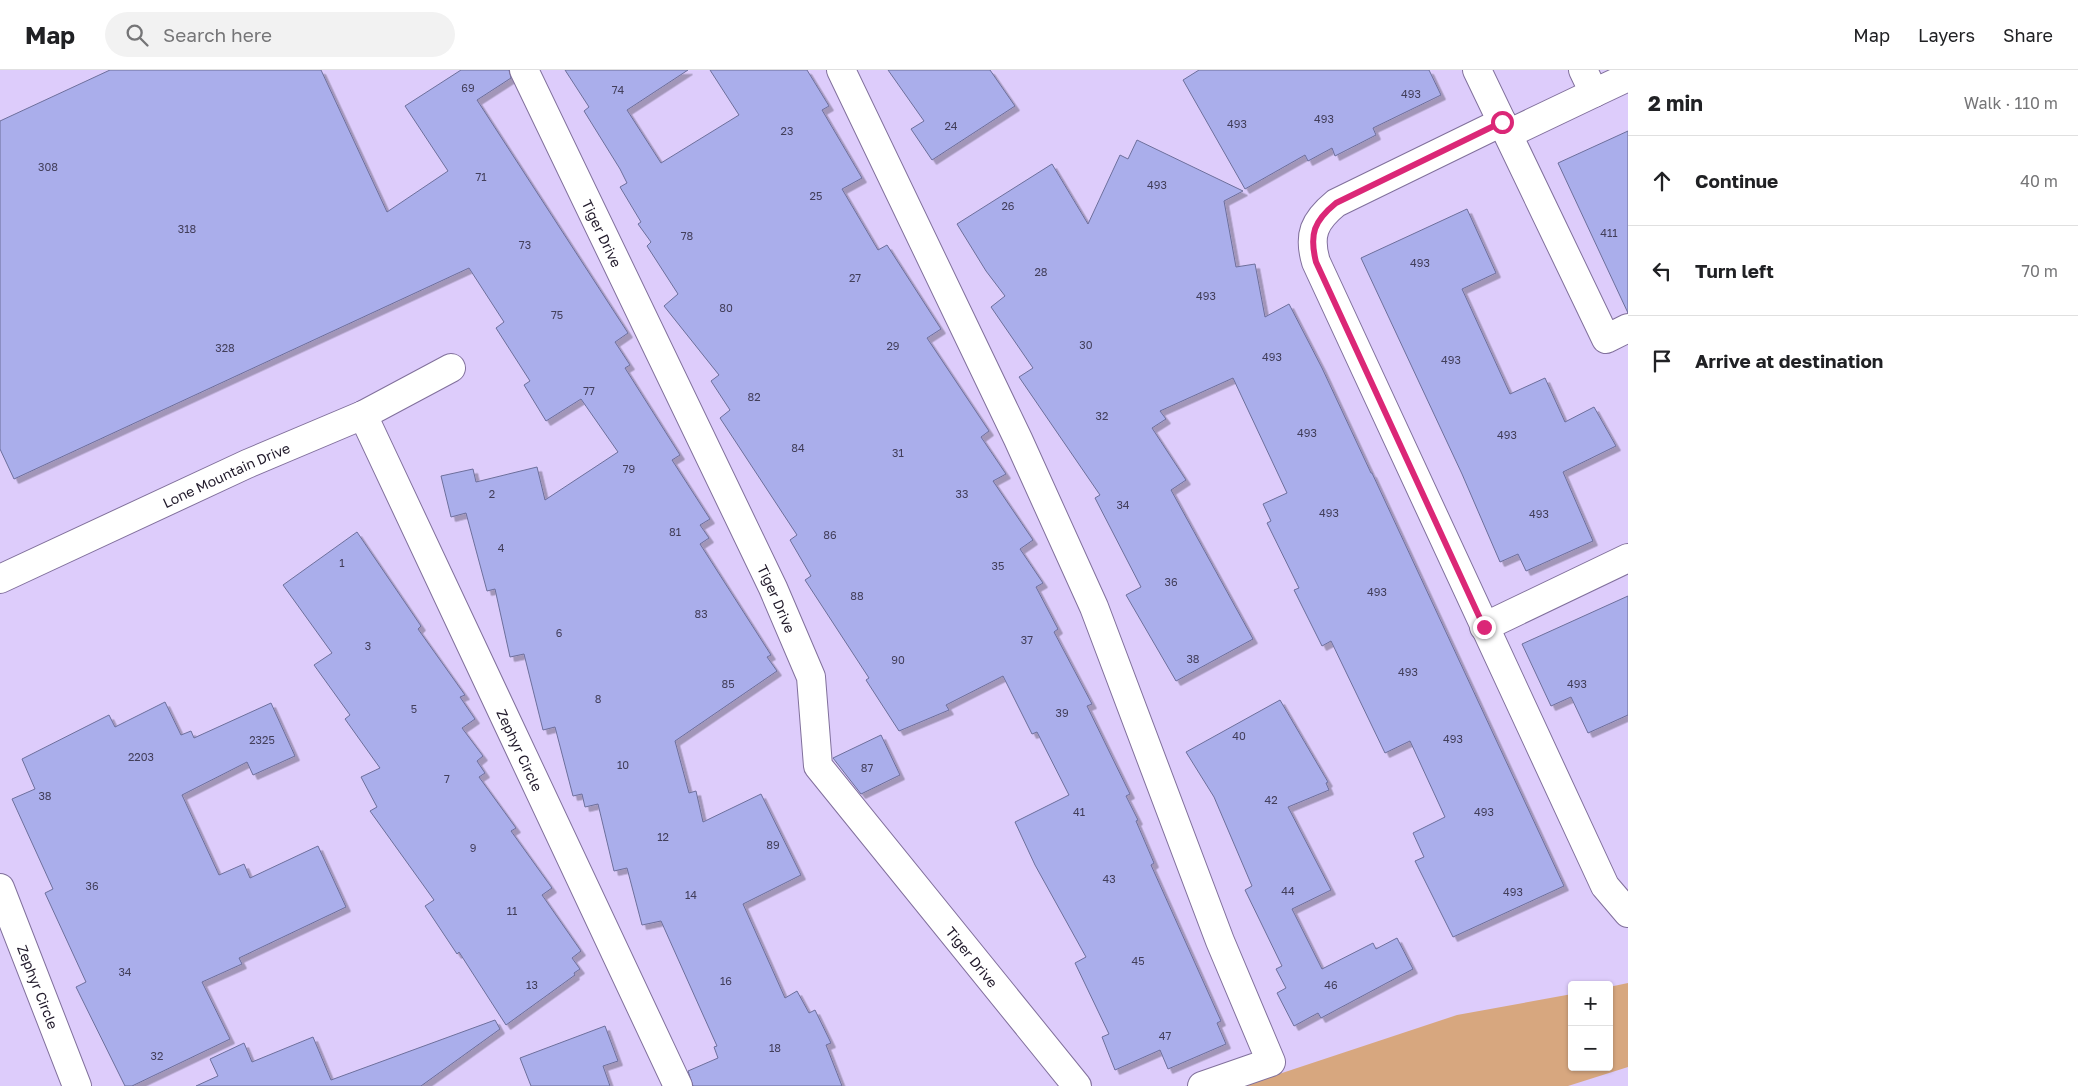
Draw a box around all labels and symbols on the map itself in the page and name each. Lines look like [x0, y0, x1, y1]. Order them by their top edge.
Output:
house number: 69 [461, 81, 475, 94]
house number: 74 [612, 83, 625, 96]
house number: 493 [1401, 87, 1421, 100]
route start [1491, 111, 1514, 134]
house number: 493 [1314, 112, 1334, 125]
house number: 493 [1227, 117, 1247, 130]
house number: 24 [944, 119, 958, 132]
house number: 23 [781, 124, 793, 137]
house number: 308 [38, 160, 58, 173]
house number: 71 [475, 170, 487, 183]
house number: 493 [1147, 178, 1167, 191]
house number: 25 [810, 189, 822, 202]
street label: Tiger Drive [579, 197, 626, 270]
house number: 26 [1001, 199, 1015, 212]
house number: 318 [178, 222, 197, 235]
house number: 411 [1600, 226, 1618, 239]
house number: 78 [681, 229, 694, 242]
house number: 73 [519, 238, 531, 251]
house number: 493 [1410, 256, 1430, 269]
house number: 28 [1034, 265, 1048, 278]
house number: 27 [849, 271, 861, 284]
house number: 493 [1196, 289, 1216, 302]
house number: 80 [719, 301, 733, 314]
house number: 75 [551, 308, 563, 321]
house number: 30 [1079, 338, 1093, 351]
house number: 29 [886, 339, 900, 352]
house number: 328 [215, 341, 235, 354]
house number: 493 [1262, 350, 1282, 363]
house number: 493 [1441, 353, 1461, 366]
house number: 77 [583, 384, 595, 397]
house number: 82 [747, 390, 761, 403]
house number: 32 [1096, 409, 1108, 422]
house number: 493 [1297, 426, 1317, 439]
house number: 493 [1497, 428, 1517, 441]
street label: Lone Mountain Drive [160, 438, 292, 511]
house number: 84 [791, 441, 805, 454]
house number: 31 [892, 446, 904, 459]
house number: 79 [623, 462, 635, 475]
house number: 2 [489, 487, 495, 500]
house number: 33 [956, 487, 968, 500]
house number: 34 [1116, 498, 1130, 511]
house number: 493 [1319, 506, 1339, 519]
house number: 493 [1529, 507, 1549, 520]
house number: 81 [669, 525, 681, 538]
house number: 86 [823, 528, 837, 541]
house number: 4 [498, 541, 505, 554]
house number: 1 [339, 556, 345, 569]
house number: 35 [992, 559, 1004, 572]
street label: Tiger Drive [754, 562, 800, 635]
house number: 36 [1164, 575, 1178, 588]
house number: 493 [1367, 585, 1387, 598]
house number: 88 [850, 589, 864, 602]
house number: 83 [694, 607, 708, 620]
route end [1473, 616, 1496, 639]
house number: 6 [556, 626, 563, 639]
house number: 37 [1021, 633, 1033, 646]
house number: 3 [365, 639, 371, 652]
house number: 38 [1186, 652, 1200, 665]
house number: 90 [891, 653, 905, 666]
house number: 493 [1398, 665, 1418, 678]
house number: 85 [721, 677, 735, 690]
house number: 493 [1567, 677, 1587, 690]
house number: 8 [595, 692, 602, 705]
house number: 5 [411, 702, 417, 715]
street label: Zephyr Circle [494, 706, 547, 794]
house number: 39 [1055, 706, 1069, 719]
house number: 40 [1232, 729, 1246, 742]
house number: 493 [1443, 732, 1463, 745]
house number: 2325 [249, 733, 275, 746]
house number: 2203 [128, 750, 154, 763]
house number: 10 [617, 758, 629, 771]
house number: 87 [861, 761, 873, 774]
house number: 7 [444, 772, 450, 785]
house number: 38 [38, 789, 52, 802]
house number: 42 [1264, 793, 1278, 806]
house number: 41 [1073, 805, 1085, 818]
house number: 493 [1474, 805, 1494, 818]
house number: 12 [657, 830, 669, 843]
house number: 89 [766, 838, 780, 851]
house number: 9 [470, 841, 476, 854]
house number: 43 [1102, 872, 1116, 885]
house number: 36 [85, 879, 99, 892]
house number: 44 [1281, 884, 1295, 897]
house number: 493 [1503, 885, 1523, 898]
house number: 14 [685, 888, 697, 901]
house number: 11 [507, 904, 517, 917]
street label: Tiger Drive [943, 923, 1002, 990]
street label: Zephyr Circle [14, 942, 62, 1031]
house number: 45 [1131, 954, 1145, 967]
house number: 34 [118, 965, 132, 978]
house number: 16 [720, 974, 732, 987]
house number: 13 [526, 978, 538, 991]
house number: 46 [1324, 978, 1338, 991]
house number: 47 [1159, 1029, 1171, 1042]
house number: 18 [769, 1041, 781, 1054]
house number: 32 [151, 1049, 163, 1062]

